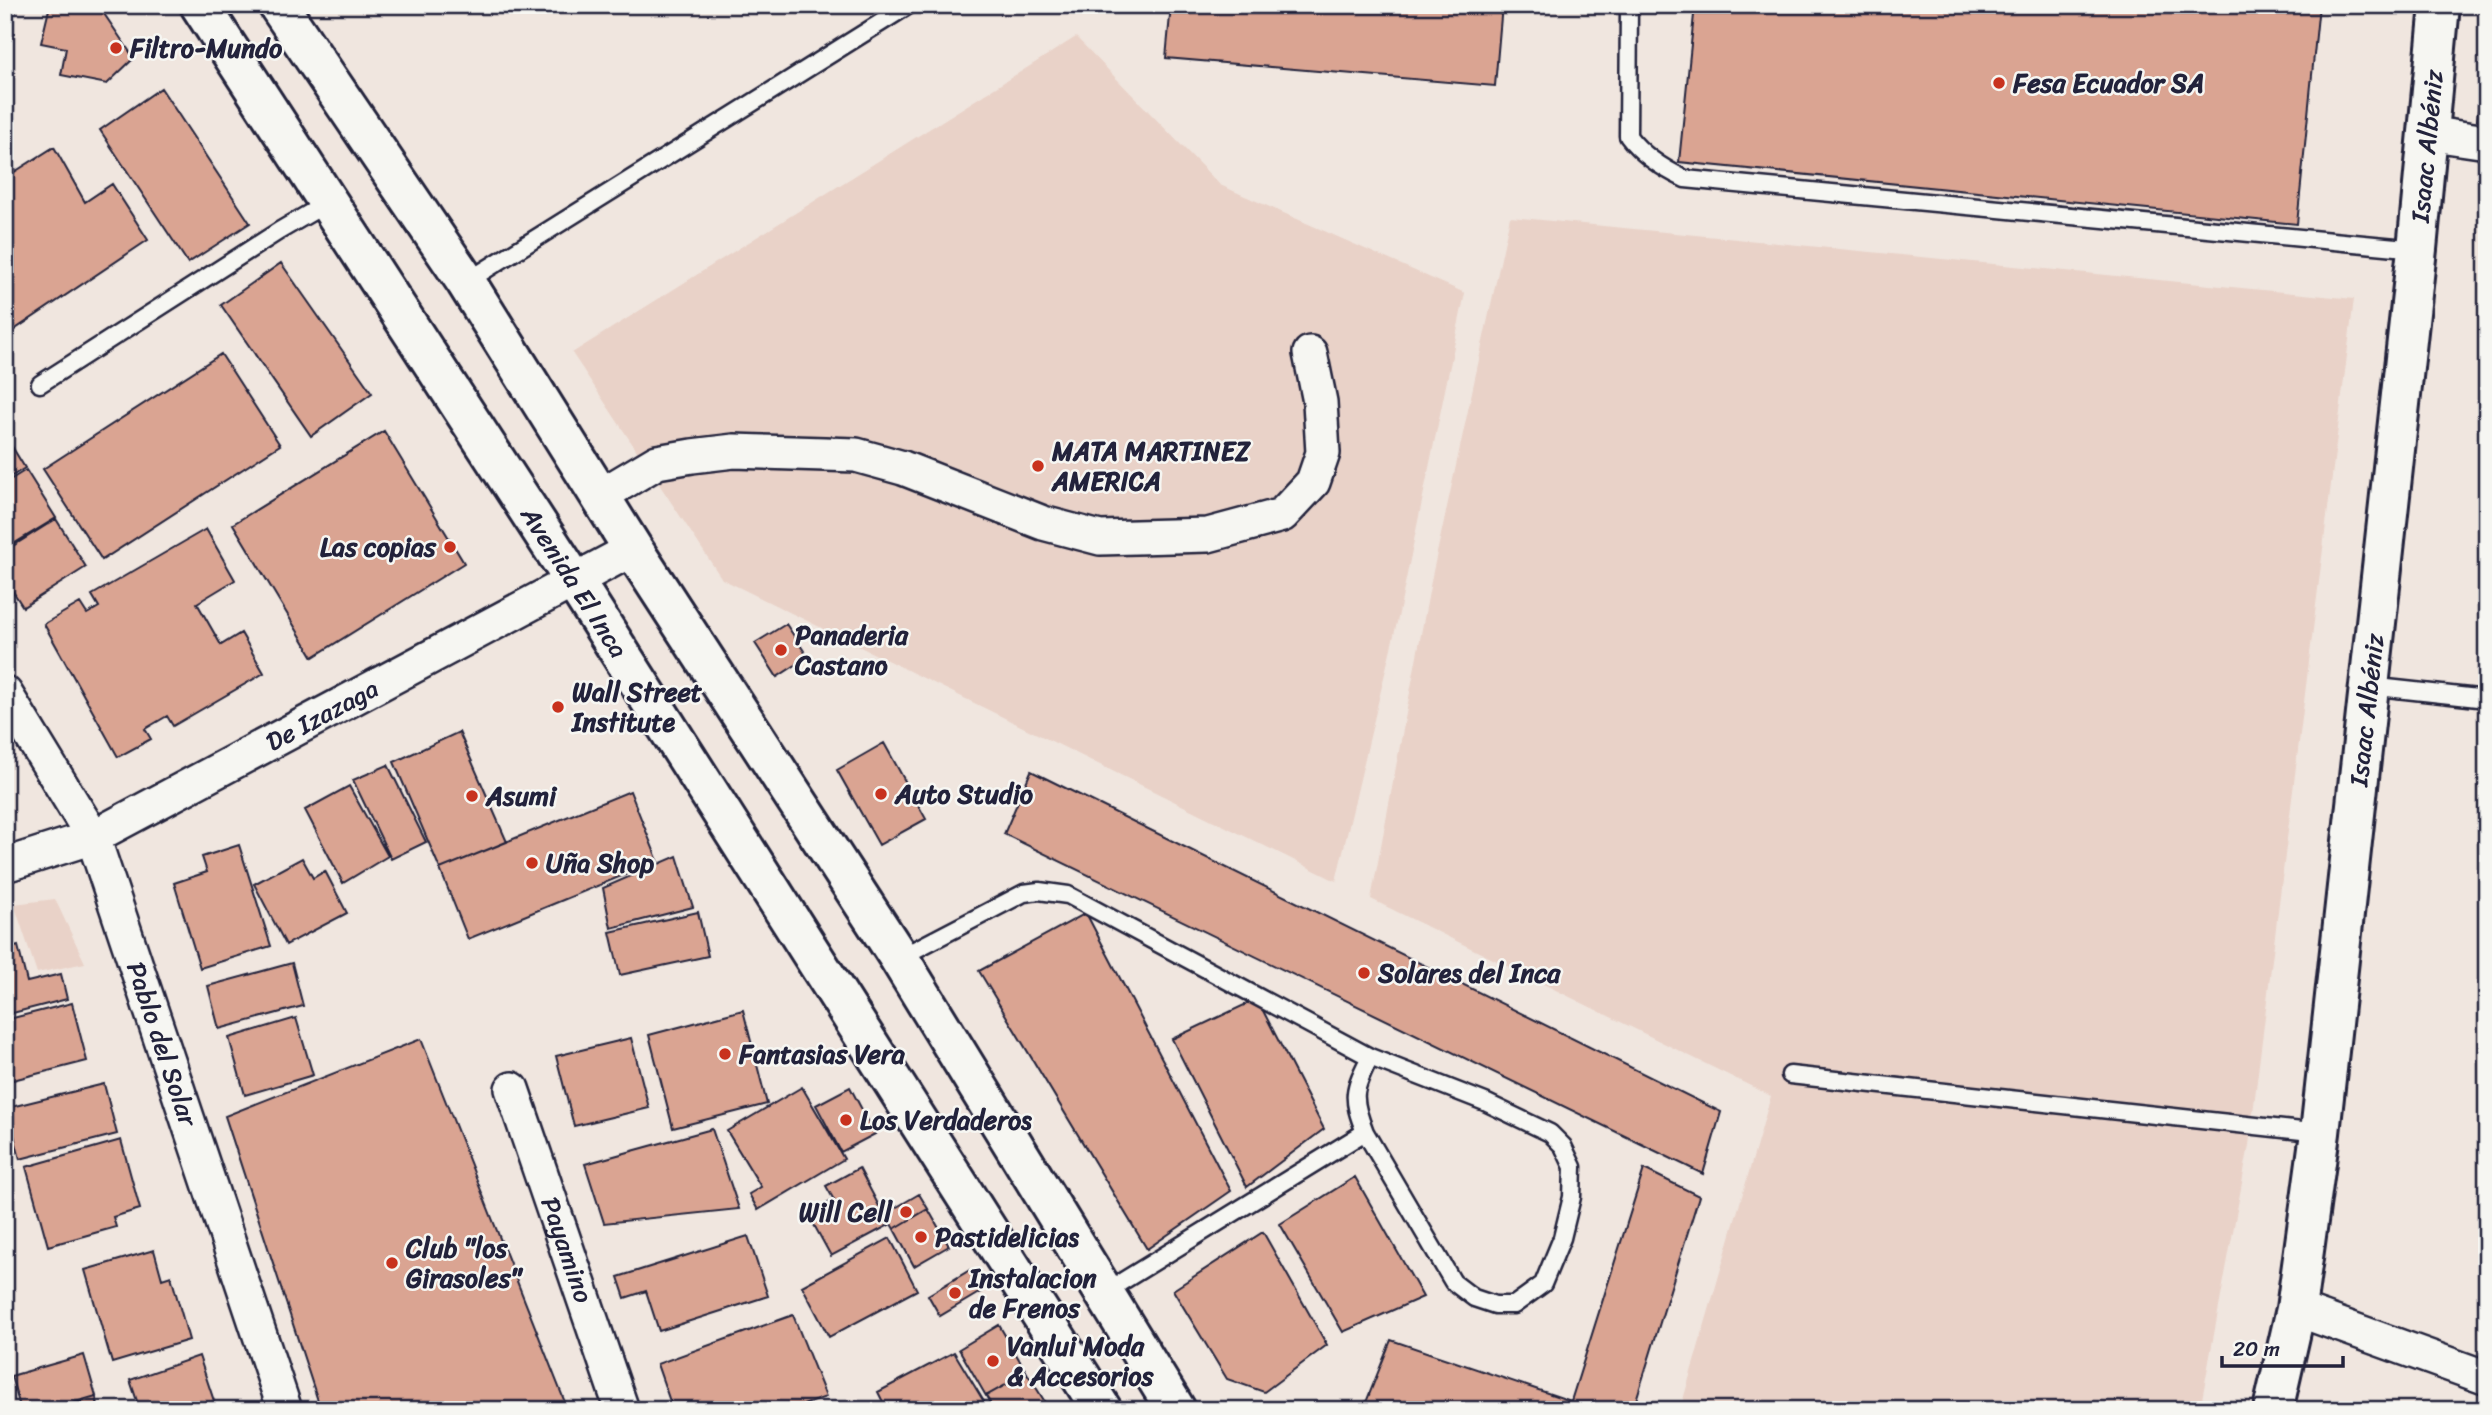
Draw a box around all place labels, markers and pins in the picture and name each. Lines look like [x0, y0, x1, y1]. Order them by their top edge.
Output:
place label: Filtro-Mundo [129, 25, 283, 71]
marker: Filtro-Mundo [108, 40, 124, 56]
place label: Fesa Ecuador SA [2012, 60, 2204, 106]
marker: Fesa Ecuador SA [1991, 75, 2007, 91]
place label: MATA MARTINEZ AMERICA [1051, 428, 1251, 504]
marker: MATA MARTINEZ AMERICA [1030, 458, 1046, 474]
place label: Las copias [320, 524, 437, 570]
marker: Las copias [442, 539, 458, 555]
place label: Panaderia Castano [794, 612, 909, 688]
marker: Panaderia Castano [773, 642, 789, 658]
place label: Wall Street Institute [570, 669, 703, 745]
marker: Wall Street Institute [550, 699, 566, 715]
place label: Auto Studio [894, 771, 1034, 817]
place label: Asumi [485, 773, 558, 819]
marker: Auto Studio [873, 786, 889, 802]
marker: Asumi [464, 788, 480, 804]
place label: Uña Shop [546, 840, 654, 886]
marker: Uña Shop [524, 855, 540, 871]
place label: Solares del Inca [1377, 950, 1561, 996]
marker: Solares del Inca [1356, 965, 1372, 981]
place label: Fantasias Vera [738, 1031, 906, 1077]
marker: Fantasias Vera [717, 1046, 733, 1062]
place label: Los Verdaderos [860, 1097, 1033, 1143]
marker: Los Verdaderos [838, 1112, 854, 1128]
place label: Will Cell [799, 1189, 894, 1235]
marker: Will Cell [898, 1204, 914, 1220]
place label: Pastidelicias [935, 1214, 1080, 1260]
place label: Club "los Girasoles" [405, 1225, 524, 1301]
marker: Pastidelicias [913, 1229, 929, 1245]
marker: Club "los Girasoles" [384, 1255, 400, 1271]
place label: Instalacion de Frenos [967, 1255, 1098, 1331]
marker: Instalacion de Frenos [947, 1285, 963, 1301]
place label: Vanlui Moda & Accesorios [1007, 1323, 1155, 1399]
marker: Vanlui Moda & Accesorios [985, 1353, 1001, 1369]

